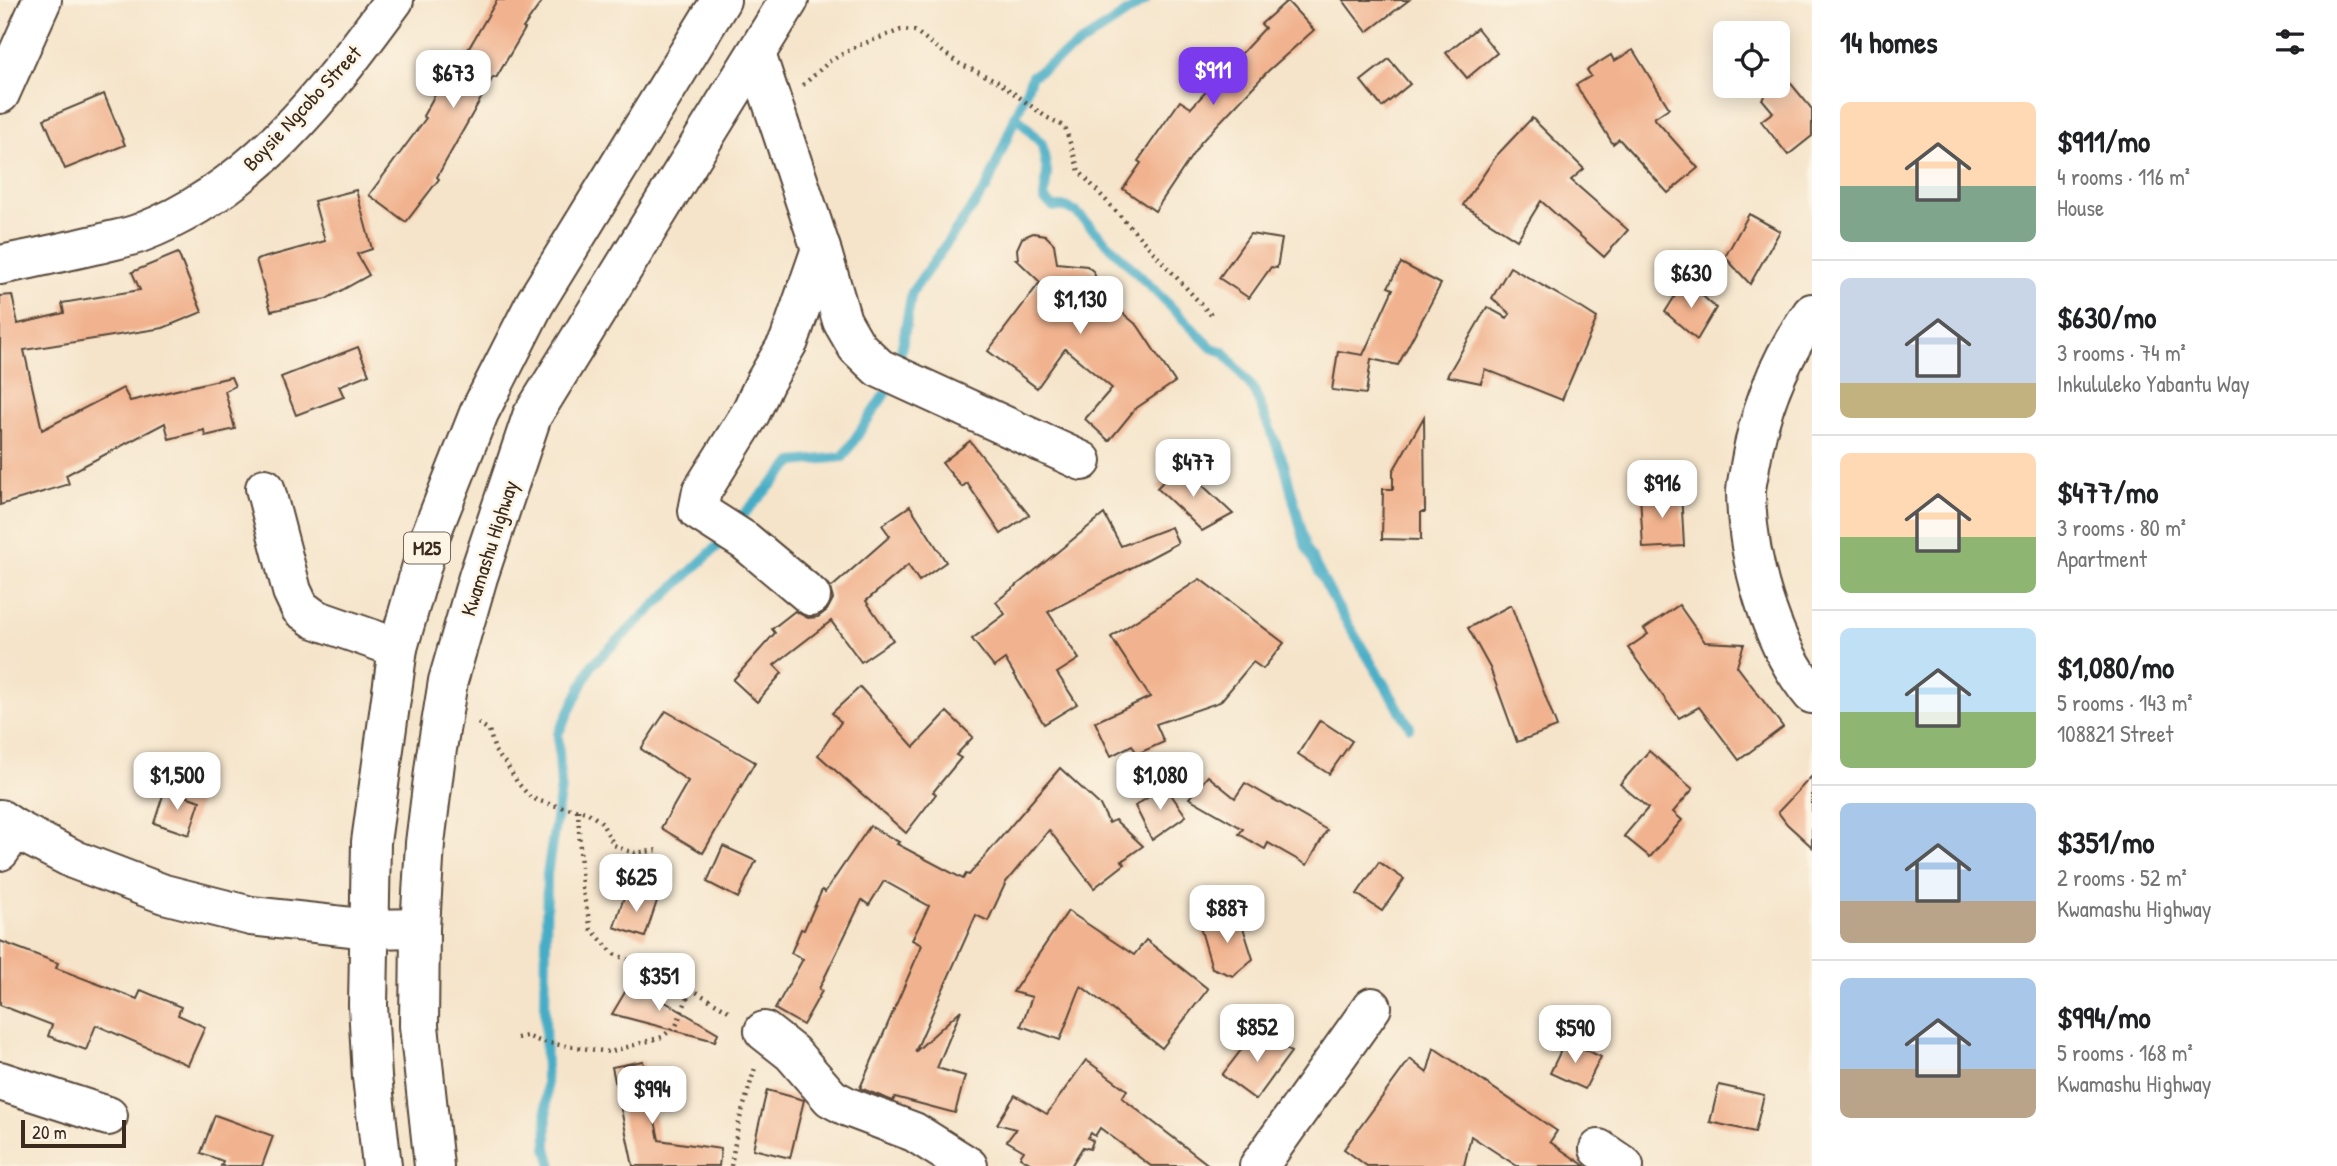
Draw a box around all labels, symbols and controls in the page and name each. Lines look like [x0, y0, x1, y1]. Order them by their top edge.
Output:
map controls [1713, 21, 1790, 98]
button: locate [1713, 21, 1790, 98]
text: 14 homes [1840, 22, 1938, 62]
icon: filters [2271, 23, 2309, 61]
street label: Boysie Ngcobo Street [236, 38, 368, 177]
pin: $911 [1172, 48, 1254, 107]
pin: $673 [412, 50, 494, 110]
text: $911 [1195, 54, 1231, 85]
text: $673 [432, 57, 474, 88]
text: $911/mo [2057, 121, 2150, 161]
icon: home [1896, 130, 1980, 214]
text: 4 rooms · 116 m² [2057, 161, 2190, 192]
text: House [2057, 192, 2104, 223]
pin: $630 [1650, 250, 1732, 310]
text: $630 [1670, 257, 1712, 288]
pin: $1,130 [1023, 276, 1137, 336]
text: $1,130 [1053, 283, 1107, 314]
text: $630/mo [2057, 297, 2156, 337]
icon: home [1896, 306, 1980, 390]
text: 3 rooms · 74 m² [2057, 337, 2186, 368]
text: Inkululeko Yabantu Way [2057, 368, 2250, 399]
pin: $477 [1152, 440, 1234, 499]
text: $477 [1171, 446, 1215, 477]
pin: $916 [1621, 461, 1703, 520]
text: $916 [1643, 467, 1681, 498]
text: $477/mo [2057, 472, 2158, 512]
street label: Kwamashu Highway [453, 476, 525, 620]
icon: home [1896, 481, 1980, 565]
text: 3 rooms · 80 m² [2057, 512, 2186, 543]
road number: M25 [404, 533, 450, 564]
text: Apartment [2057, 543, 2147, 574]
text: $1,080/mo [2057, 647, 2174, 687]
icon: home [1896, 656, 1980, 740]
text: 5 rooms · 143 m² [2057, 687, 2193, 718]
text: 108821 Street [2057, 718, 2174, 749]
pin: $1,500 [120, 752, 234, 812]
pin: $1,080 [1103, 752, 1217, 812]
text: $1,500 [150, 759, 205, 790]
text: $1,080 [1132, 759, 1188, 790]
text: $351/mo [2057, 822, 2154, 862]
icon: home [1896, 831, 1980, 915]
pin: $625 [595, 855, 677, 914]
text: $625 [615, 861, 657, 892]
text: 2 rooms · 52 m² [2057, 862, 2187, 893]
pin: $887 [1186, 886, 1268, 945]
text: $887 [1206, 892, 1248, 923]
text: Kwamashu Highway [2057, 893, 2212, 924]
pin: $351 [618, 954, 700, 1013]
text: $351 [639, 960, 679, 991]
text: $994/mo [2057, 997, 2151, 1037]
pin: $852 [1216, 1004, 1298, 1064]
pin: $590 [1534, 1006, 1616, 1065]
icon: home [1896, 1006, 1980, 1090]
text: $852 [1236, 1011, 1278, 1042]
text: $590 [1555, 1012, 1595, 1043]
text: 5 rooms · 168 m² [2057, 1037, 2193, 1068]
pin: $994 [611, 1066, 693, 1126]
text: Kwamashu Highway [2057, 1068, 2212, 1099]
text: $994 [633, 1073, 671, 1104]
scale bar [21, 1117, 126, 1149]
text: 20 m [32, 1119, 67, 1145]

